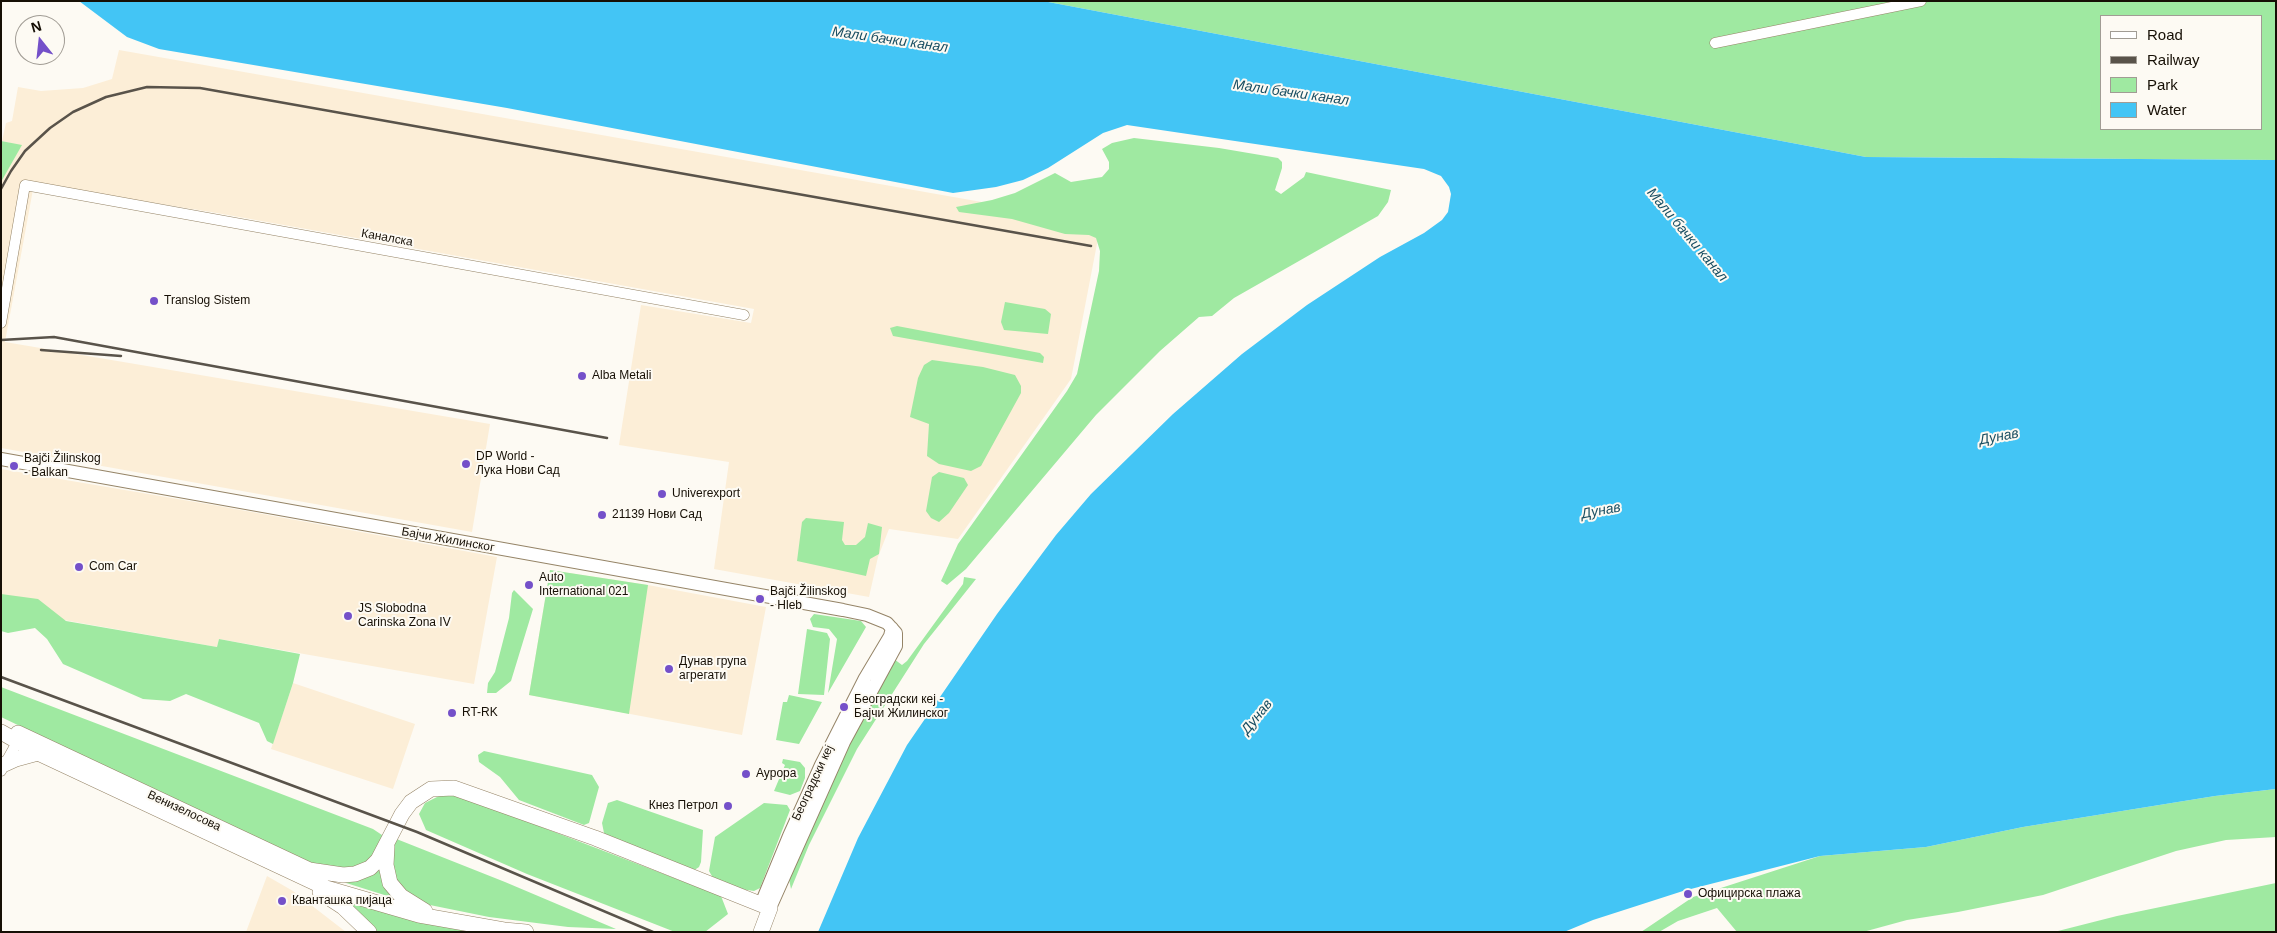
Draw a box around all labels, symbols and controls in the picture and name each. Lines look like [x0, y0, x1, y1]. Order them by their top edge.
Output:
north arrow [15, 15, 65, 65]
legend [2100, 15, 2262, 130]
text: N [29, 17, 43, 36]
water label: Мали бачки канал [831, 24, 949, 56]
text: Road [2147, 26, 2183, 43]
text: Railway [2147, 51, 2200, 68]
text: Park [2147, 76, 2178, 93]
water label: Мали бачки канал [1232, 77, 1350, 109]
text: Water [2147, 101, 2186, 118]
water label: Мали бачки канал [1643, 185, 1731, 285]
street label: Каналска [360, 226, 414, 250]
place label: Translog Sistem [164, 294, 250, 308]
marker: Translog Sistem [148, 295, 160, 307]
place label: Alba Metali [592, 369, 651, 383]
marker: Alba Metali [576, 370, 588, 382]
water label: Дунав [1978, 425, 2020, 449]
place label: DP World - Лука Нови Сад [476, 450, 560, 478]
place label: Bajči Žilinskog - Balkan [24, 452, 101, 480]
marker: DP World - Лука Нови Сад [460, 458, 472, 470]
marker: Bajči Žilinskog - Balkan [8, 460, 20, 472]
place label: Univerexport [672, 487, 740, 501]
marker: Univerexport [656, 488, 668, 500]
water label: Дунав [1580, 499, 1622, 523]
place label: 21139 Нови Сад [612, 508, 702, 522]
marker: 21139 Нови Сад [596, 509, 608, 521]
street label: Бајчи Жилинског [400, 525, 496, 555]
place label: Com Car [89, 560, 137, 574]
marker: Com Car [73, 561, 85, 573]
place label: Auto International 021 [539, 571, 628, 599]
marker: Auto International 021 [523, 579, 535, 591]
place label: Bajči Žilinskog - Hleb [770, 585, 847, 613]
marker: Bajči Žilinskog - Hleb [754, 593, 766, 605]
place label: JS Slobodna Carinska Zona IV [358, 602, 451, 630]
marker: JS Slobodna Carinska Zona IV [342, 610, 354, 622]
place label: Дунав група агрегати [679, 655, 746, 683]
marker: Дунав група агрегати [663, 663, 675, 675]
place label: Београдски кеј - Бајчи Жилинског [854, 693, 948, 721]
water label: Дунав [1238, 696, 1276, 738]
marker: Београдски кеј - Бајчи Жилинског [838, 701, 850, 713]
place label: RT-RK [462, 706, 498, 720]
marker: RT-RK [446, 707, 458, 719]
street label: Београдски кеј [789, 743, 837, 823]
place label: Аурора [756, 767, 796, 781]
marker: Аурора [740, 768, 752, 780]
street label: Венизелосова [145, 788, 223, 834]
place label: Кнез Петрол [649, 799, 718, 813]
marker: Кнез Петрол [722, 800, 734, 812]
place label: Официрска плажа [1698, 887, 1801, 901]
marker: Официрска плажа [1682, 888, 1694, 900]
place label: Кванташка пијаца [292, 894, 392, 908]
marker: Кванташка пијаца [276, 895, 288, 907]

